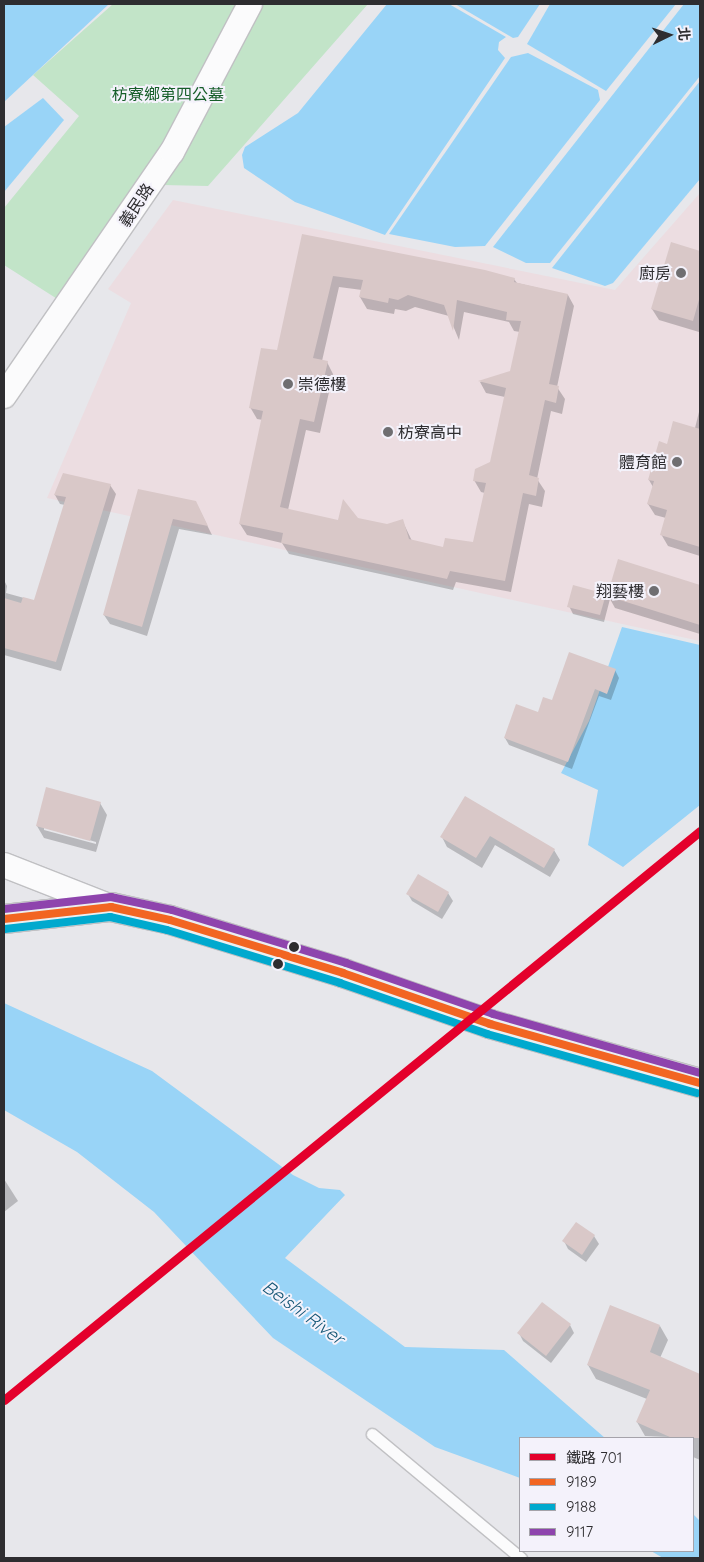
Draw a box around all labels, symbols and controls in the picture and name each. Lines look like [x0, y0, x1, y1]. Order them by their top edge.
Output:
north arrow [644, 10, 694, 60]
text: 北 [674, 26, 693, 42]
park label: 枋寮鄉第四公墓 [112, 84, 224, 104]
street label: 義民路 [115, 180, 157, 230]
place label: 廚房 [639, 263, 671, 283]
marker: 廚房 [675, 267, 687, 279]
place label: 崇德樓 [298, 374, 346, 394]
marker: 崇德樓 [282, 378, 294, 390]
place label: 枋寮高中 [398, 422, 462, 442]
marker: 枋寮高中 [382, 426, 394, 438]
place label: 體育館 [619, 452, 667, 472]
marker: 體育館 [671, 456, 683, 468]
place label: 翔藝樓 [596, 581, 644, 601]
marker: 翔藝樓 [648, 585, 660, 597]
unlabelled marker [289, 942, 299, 952]
unlabelled marker [273, 959, 283, 969]
water label: Beishi River [258, 1276, 348, 1350]
legend [519, 1437, 694, 1552]
text: 鐵路 701 [566, 1448, 622, 1467]
text: 9189 [566, 1472, 597, 1491]
text: 9188 [566, 1497, 596, 1516]
text: 9117 [566, 1522, 593, 1541]

